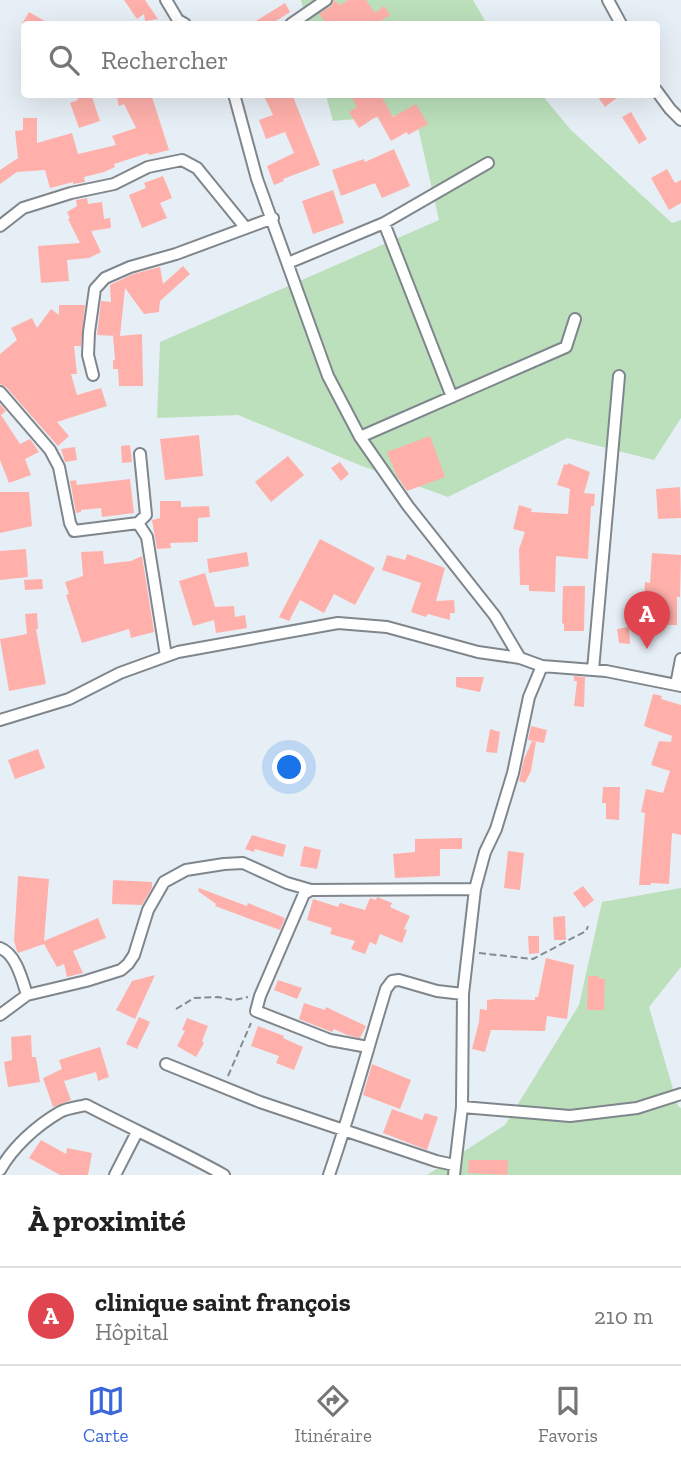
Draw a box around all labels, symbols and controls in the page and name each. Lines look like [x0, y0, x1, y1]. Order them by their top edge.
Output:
search box [21, 21, 660, 98]
icon: search [45, 41, 83, 79]
text: Rechercher [101, 44, 228, 76]
pin: A [624, 591, 670, 649]
your location [272, 750, 306, 784]
text: À proximité [28, 1203, 186, 1239]
text: clinique saint françois [95, 1286, 351, 1318]
text: A [43, 1302, 59, 1330]
text: 210 m [594, 1302, 653, 1330]
text: Hôpital [95, 1318, 169, 1346]
tab: Carte [83, 1382, 128, 1447]
tab: Itinéraire [295, 1382, 372, 1447]
tab: Favoris [538, 1382, 598, 1447]

